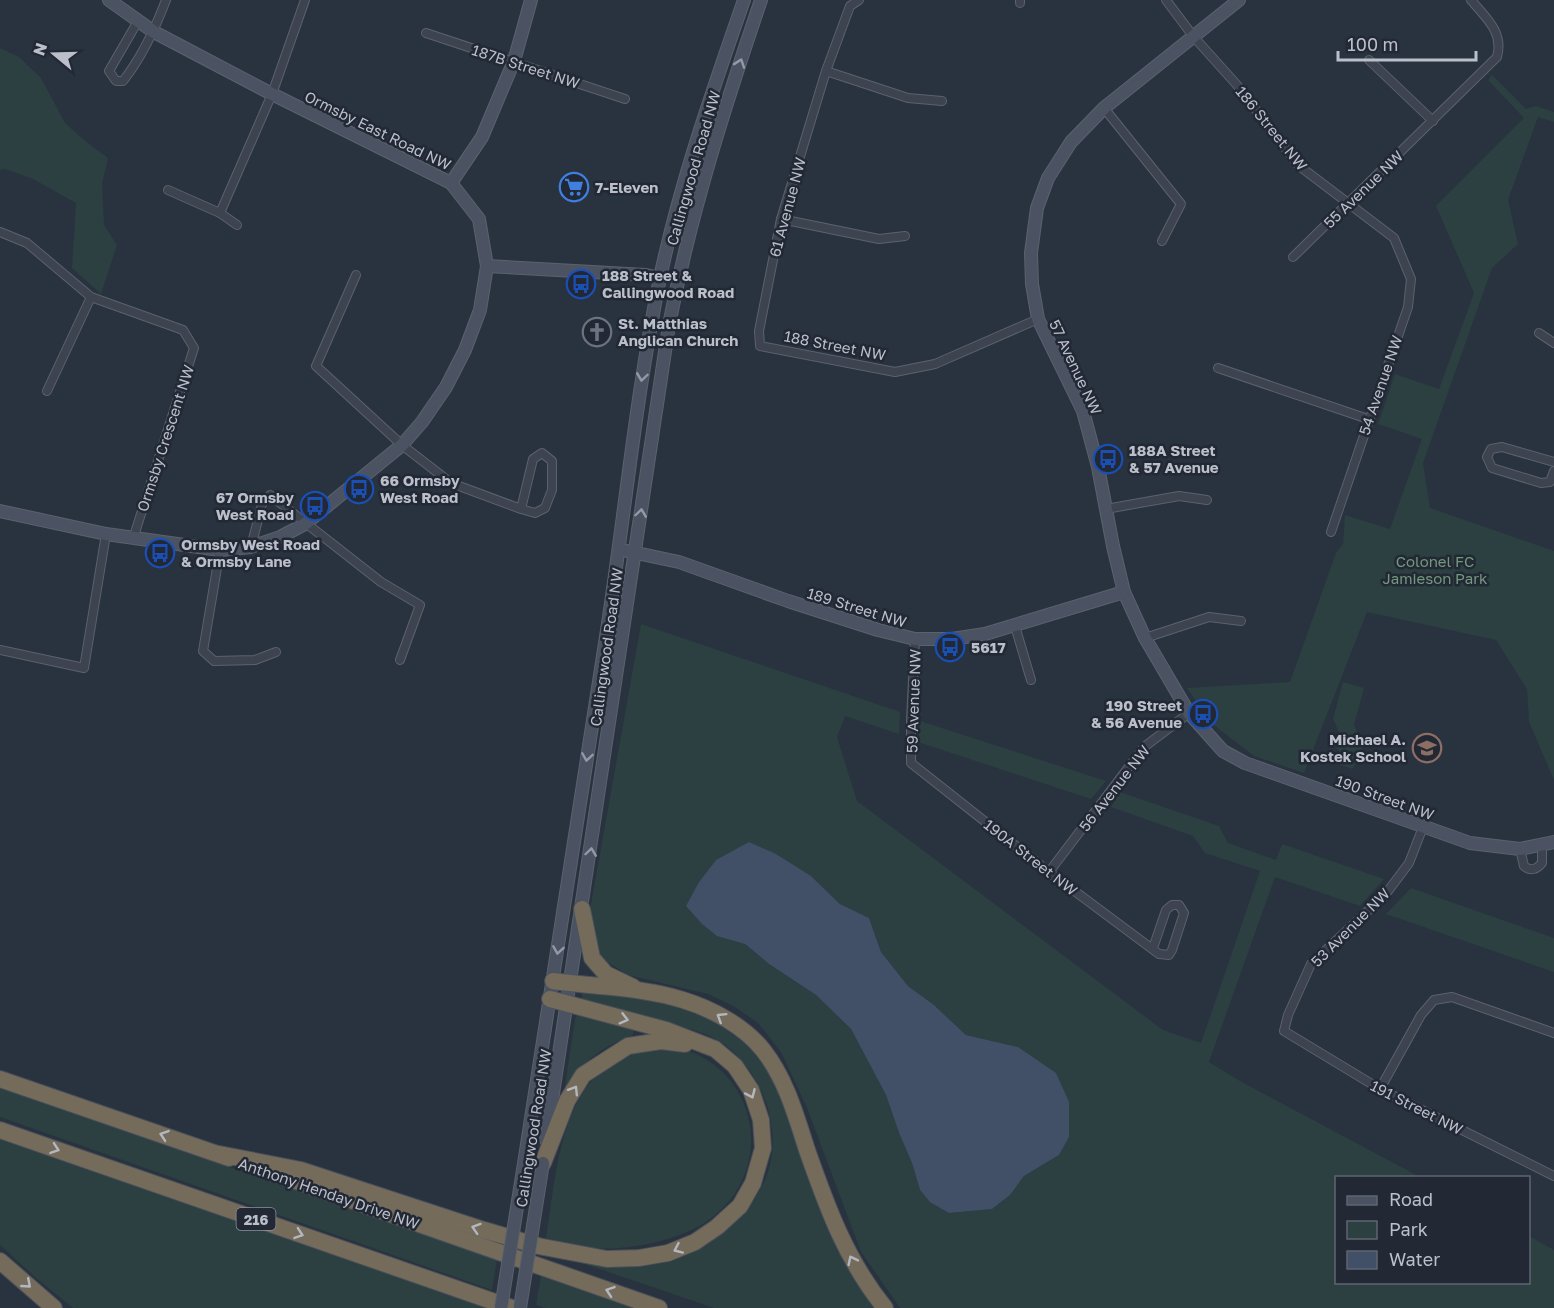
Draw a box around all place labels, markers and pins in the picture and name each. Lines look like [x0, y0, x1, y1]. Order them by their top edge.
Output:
supermarket icon: 7-Eleven [558, 171, 590, 203]
place label: 7-Eleven [595, 178, 658, 196]
place label: 188 Street & Callingwood Road [602, 266, 734, 301]
bus stop icon: 188 Street & Callingwood Road [565, 268, 597, 300]
place label: St. Matthias Anglican Church [618, 314, 738, 349]
church icon: St. Matthias Anglican Church [581, 316, 613, 348]
place label: 188A Street & 57 Avenue [1129, 441, 1219, 476]
bus stop icon: 188A Street & 57 Avenue [1092, 443, 1124, 475]
place label: 66 Ormsby West Road [380, 471, 460, 506]
bus stop icon: 66 Ormsby West Road [343, 473, 375, 505]
place label: 67 Ormsby West Road [216, 488, 294, 523]
bus stop icon: 67 Ormsby West Road [299, 490, 331, 522]
place label: Ormsby West Road & Ormsby Lane [181, 535, 320, 570]
bus stop icon: Ormsby West Road & Ormsby Lane [144, 537, 176, 569]
bus stop icon: 5617 [934, 631, 966, 663]
place label: 5617 [971, 638, 1006, 656]
place label: 190 Street & 56 Avenue [1091, 696, 1182, 731]
bus stop icon: 190 Street & 56 Avenue [1187, 698, 1219, 730]
place label: Michael A. Kostek School [1300, 730, 1406, 765]
school or university icon: Michael A. Kostek School [1411, 732, 1443, 764]

